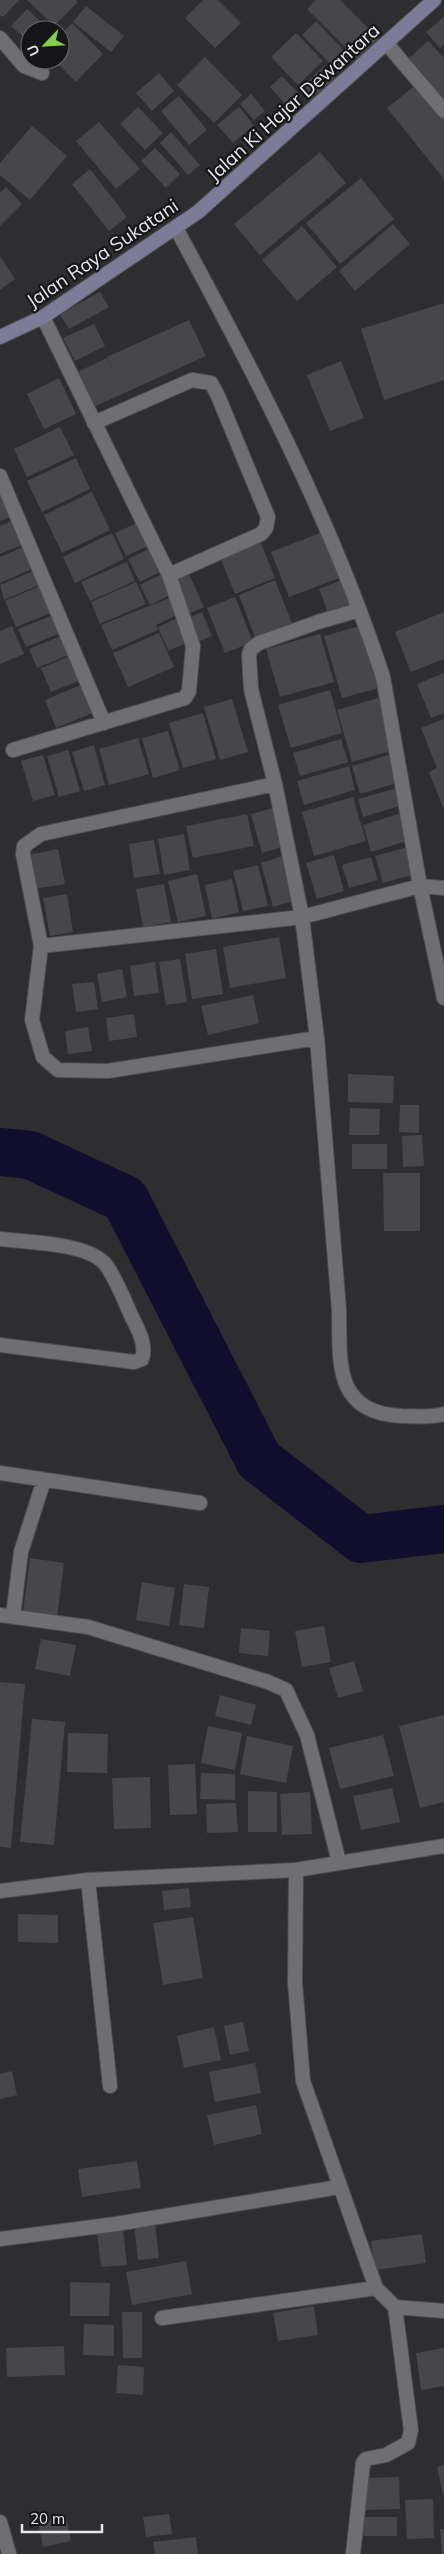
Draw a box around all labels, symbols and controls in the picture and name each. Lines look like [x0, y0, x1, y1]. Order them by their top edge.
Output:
street label: Jalan Ki Hajar Dewantara [202, 18, 384, 186]
north arrow [20, 20, 70, 70]
text: U [23, 42, 44, 59]
street label: Jalan Raya Sukatani [22, 193, 182, 313]
scale bar [22, 2502, 102, 2534]
text: 20 m [30, 2509, 65, 2528]

